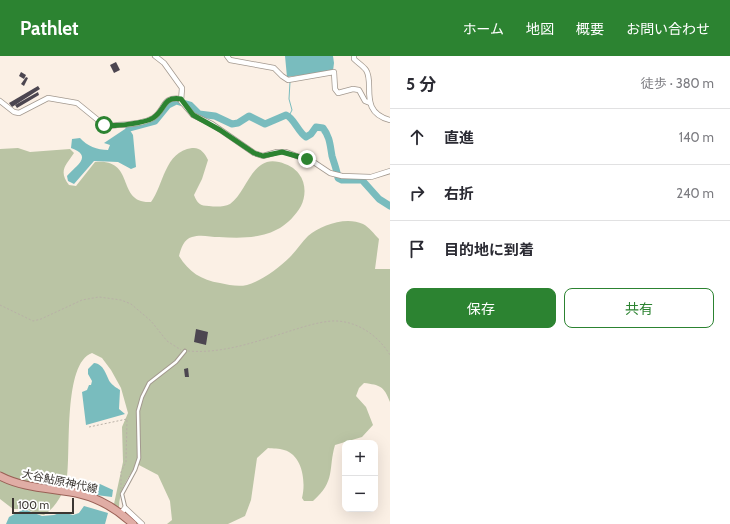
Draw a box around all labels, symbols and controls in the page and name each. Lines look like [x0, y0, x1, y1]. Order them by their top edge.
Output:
text: Pathlet [20, 17, 79, 40]
text: ホーム [462, 20, 504, 38]
text: 地図 [526, 20, 554, 38]
text: 概要 [576, 20, 604, 38]
text: お問い合わせ [626, 20, 710, 38]
text: 5 分 [406, 74, 436, 94]
text: 徒歩 · 380 m [641, 75, 714, 91]
route start [95, 116, 113, 134]
icon: ahead [406, 126, 428, 148]
text: 直進 [444, 129, 474, 147]
text: 140 m [679, 129, 714, 145]
route end [298, 150, 316, 168]
icon: right [406, 182, 428, 204]
text: 右折 [444, 185, 474, 203]
text: 240 m [676, 185, 714, 201]
icon: arrive [406, 238, 428, 260]
text: 目的地に到着 [444, 241, 534, 259]
button: 保存 [406, 288, 556, 328]
button: 共有 [564, 288, 714, 328]
map controls [342, 440, 378, 512]
button: + [342, 440, 378, 476]
street label: 大谷鮎原神代線 [21, 466, 99, 496]
button: − [342, 476, 378, 512]
scale bar [12, 496, 74, 515]
text: 100 m [18, 498, 49, 512]

